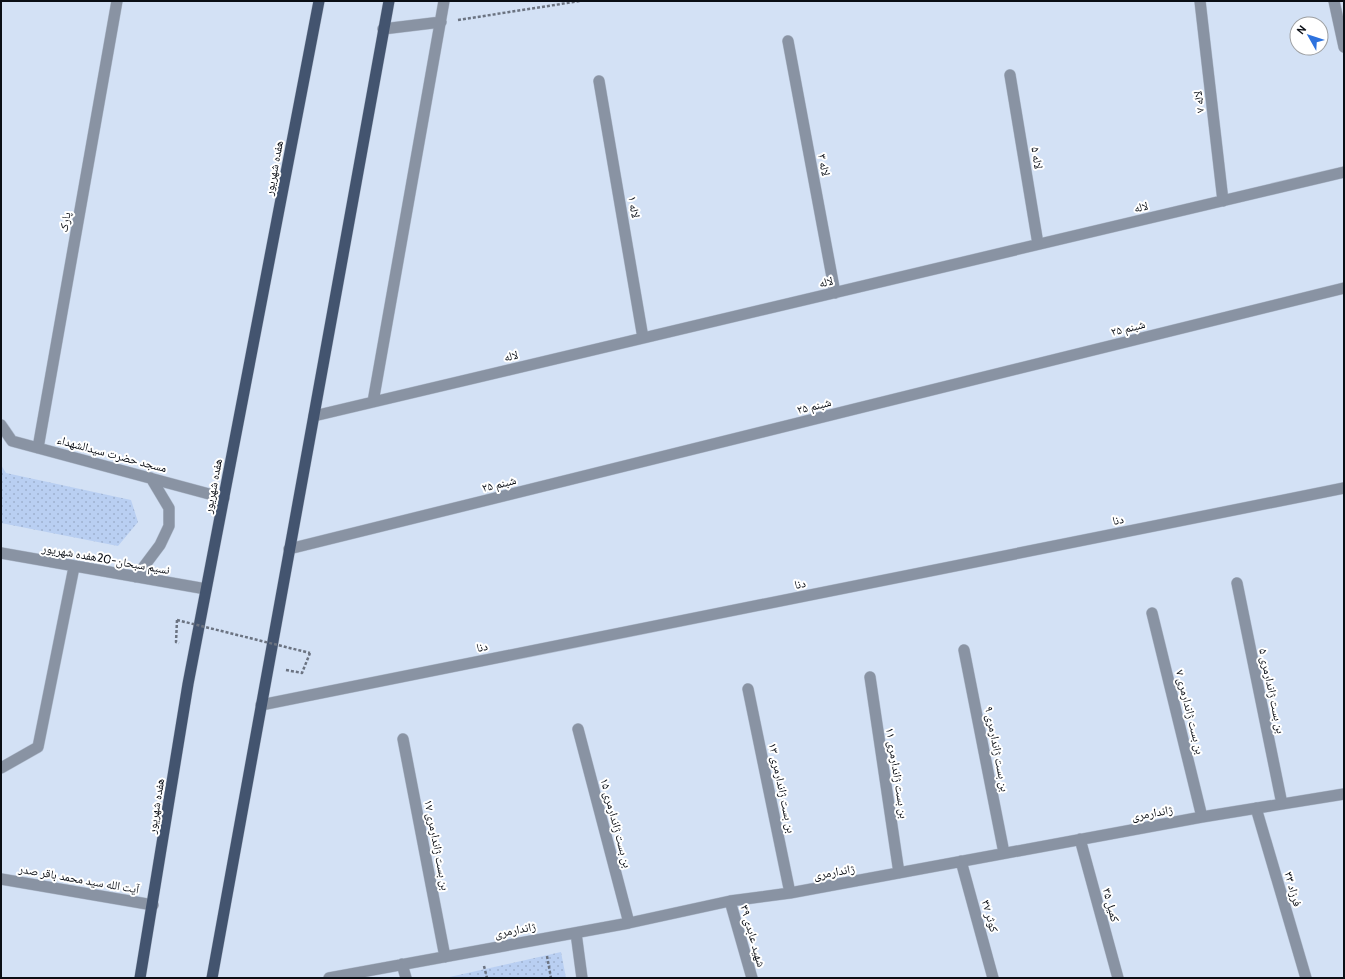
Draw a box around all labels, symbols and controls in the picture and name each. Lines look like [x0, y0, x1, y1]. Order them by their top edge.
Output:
north arrow [1289, 16, 1329, 56]
text: N [1293, 22, 1309, 37]
street label: لاله ۷ [1190, 90, 1207, 114]
street label: هفده شهریور [261, 139, 286, 198]
street label: لاله ۵ [1028, 146, 1047, 170]
street label: لاله ۳ [815, 153, 834, 177]
street label: لاله ۱ [625, 195, 644, 219]
street label: لاله [1132, 198, 1149, 215]
street label: پارک [55, 210, 74, 233]
street label: لاله [817, 273, 834, 290]
street label: شبنم ۲۵ [1109, 316, 1147, 340]
street label: لاله [502, 347, 519, 364]
street label: شبنم ۲۵ [795, 394, 833, 418]
street label: مسجد حضرت سیدالشهداء [55, 432, 169, 476]
street label: هفده شهریور [200, 457, 225, 516]
street label: شبنم ۲۵ [480, 472, 518, 496]
street label: دنا [1111, 511, 1125, 528]
street label: نسیم سبحان-20هفده شهریور [40, 540, 171, 578]
street label: دنا [793, 575, 807, 592]
street label: دنا [475, 638, 489, 655]
street label: بن بست ژاندارمری ۵ [1256, 647, 1289, 735]
street label: بن بست ژاندارمری ۷ [1172, 668, 1208, 756]
street label: بن بست ژاندارمری ۹ [982, 705, 1013, 793]
street label: بن بست ژاندارمری ۱۱ [883, 726, 912, 820]
street label: بن بست ژاندارمری ۱۳ [765, 741, 799, 835]
street label: هفده شهریور [144, 777, 167, 836]
street label: بن بست ژاندارمری ۱۵ [597, 777, 636, 869]
street label: بن بست ژاندارمری ۱۷ [421, 798, 454, 892]
street label: ژاندارمری [1130, 801, 1174, 824]
street label: آیت الله سید محمد باقر صدر [17, 860, 141, 897]
street label: ژاندارمری [812, 860, 856, 883]
street label: فرزاد ۳۳ [1281, 870, 1306, 908]
street label: کمیل ۳۵ [1100, 886, 1123, 924]
street label: کوثر ۳۷ [979, 898, 1002, 934]
street label: شهید عابدی ۳۹ [737, 903, 770, 969]
street label: ژاندارمری [493, 918, 537, 941]

